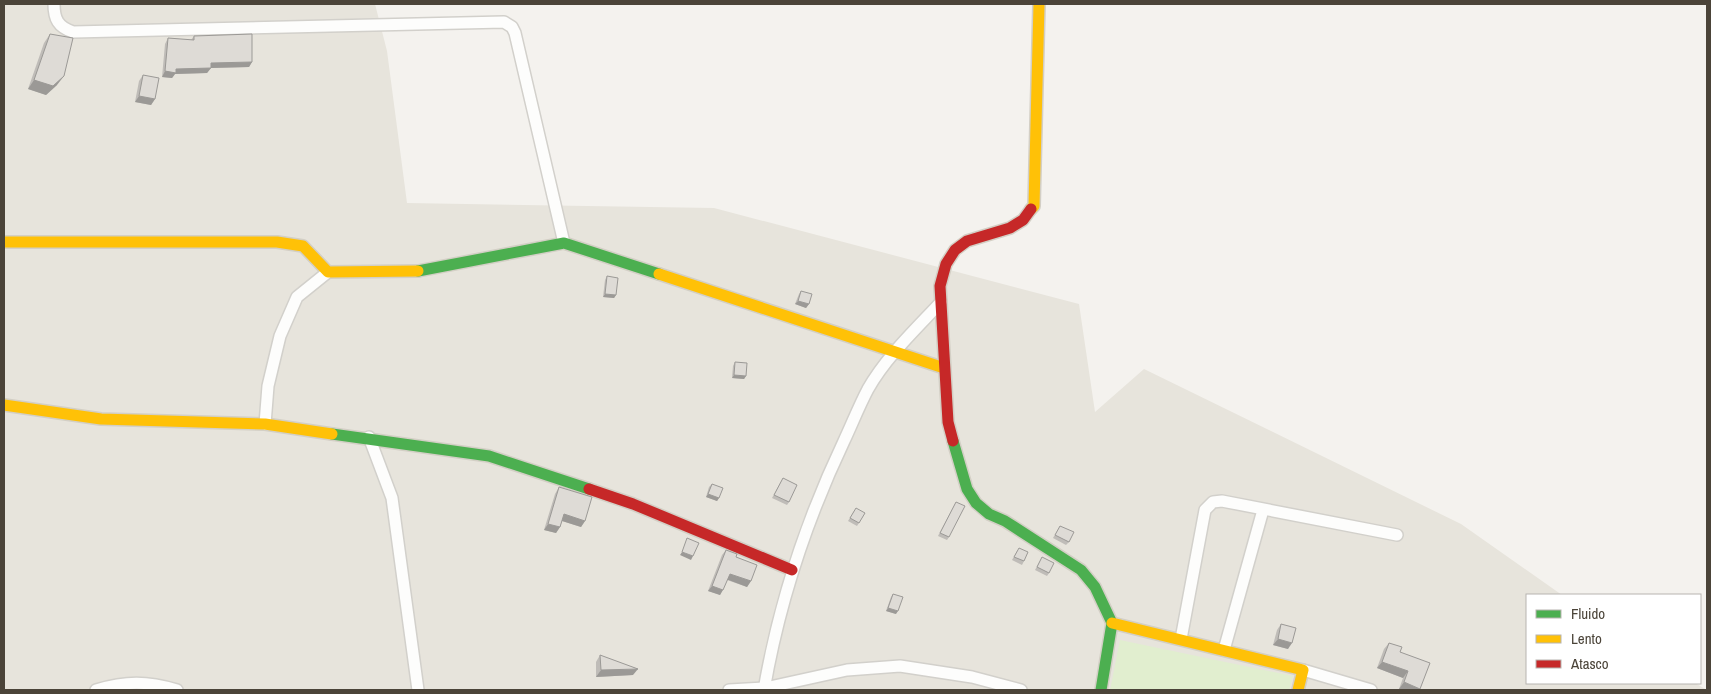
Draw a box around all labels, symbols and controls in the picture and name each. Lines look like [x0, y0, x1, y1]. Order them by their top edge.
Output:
legend [1526, 594, 1701, 684]
text: Fluido [1571, 603, 1605, 624]
text: Lento [1571, 628, 1602, 649]
text: Atasco [1570, 653, 1609, 674]

